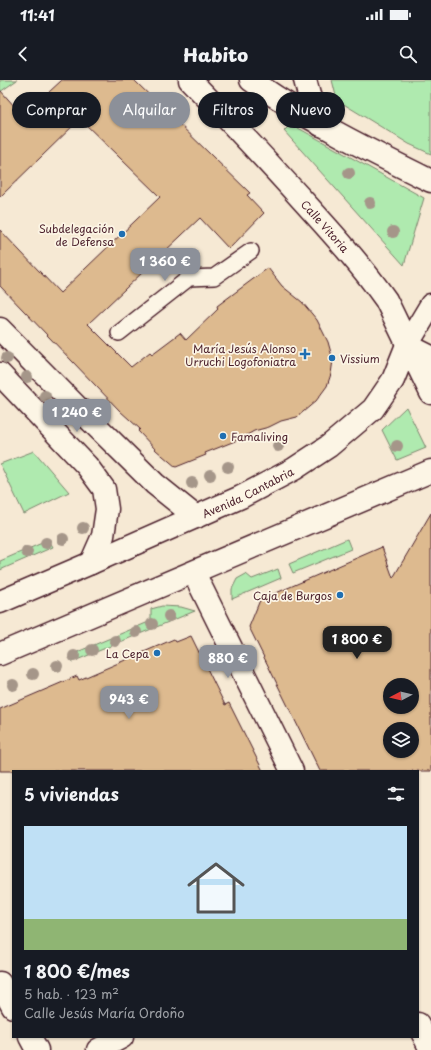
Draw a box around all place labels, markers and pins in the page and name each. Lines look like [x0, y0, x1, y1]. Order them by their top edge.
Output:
place label: Subdelegación de Defensa [39, 220, 114, 250]
marker: Subdelegación de Defensa [117, 229, 127, 239]
pin: 1 360 € [128, 248, 202, 282]
place label: María Jesús Alonso Urruchi Logofoniatra [185, 340, 296, 370]
marker: María Jesús Alonso Urruchi Logofoniatra [299, 348, 311, 360]
place label: Vissium [340, 350, 380, 367]
marker: Vissium [327, 353, 337, 363]
pin: 1 240 € [40, 399, 114, 433]
place label: Famaliving [231, 428, 288, 445]
marker: Famaliving [218, 431, 228, 441]
place label: Caja de Burgos [253, 587, 332, 604]
marker: Caja de Burgos [335, 590, 345, 600]
pin: 1 800 € [320, 626, 394, 660]
place label: La Cepa [106, 645, 149, 662]
pin: 880 € [200, 645, 256, 679]
marker: La Cepa [152, 648, 162, 658]
pin: 943 € [101, 686, 157, 720]

